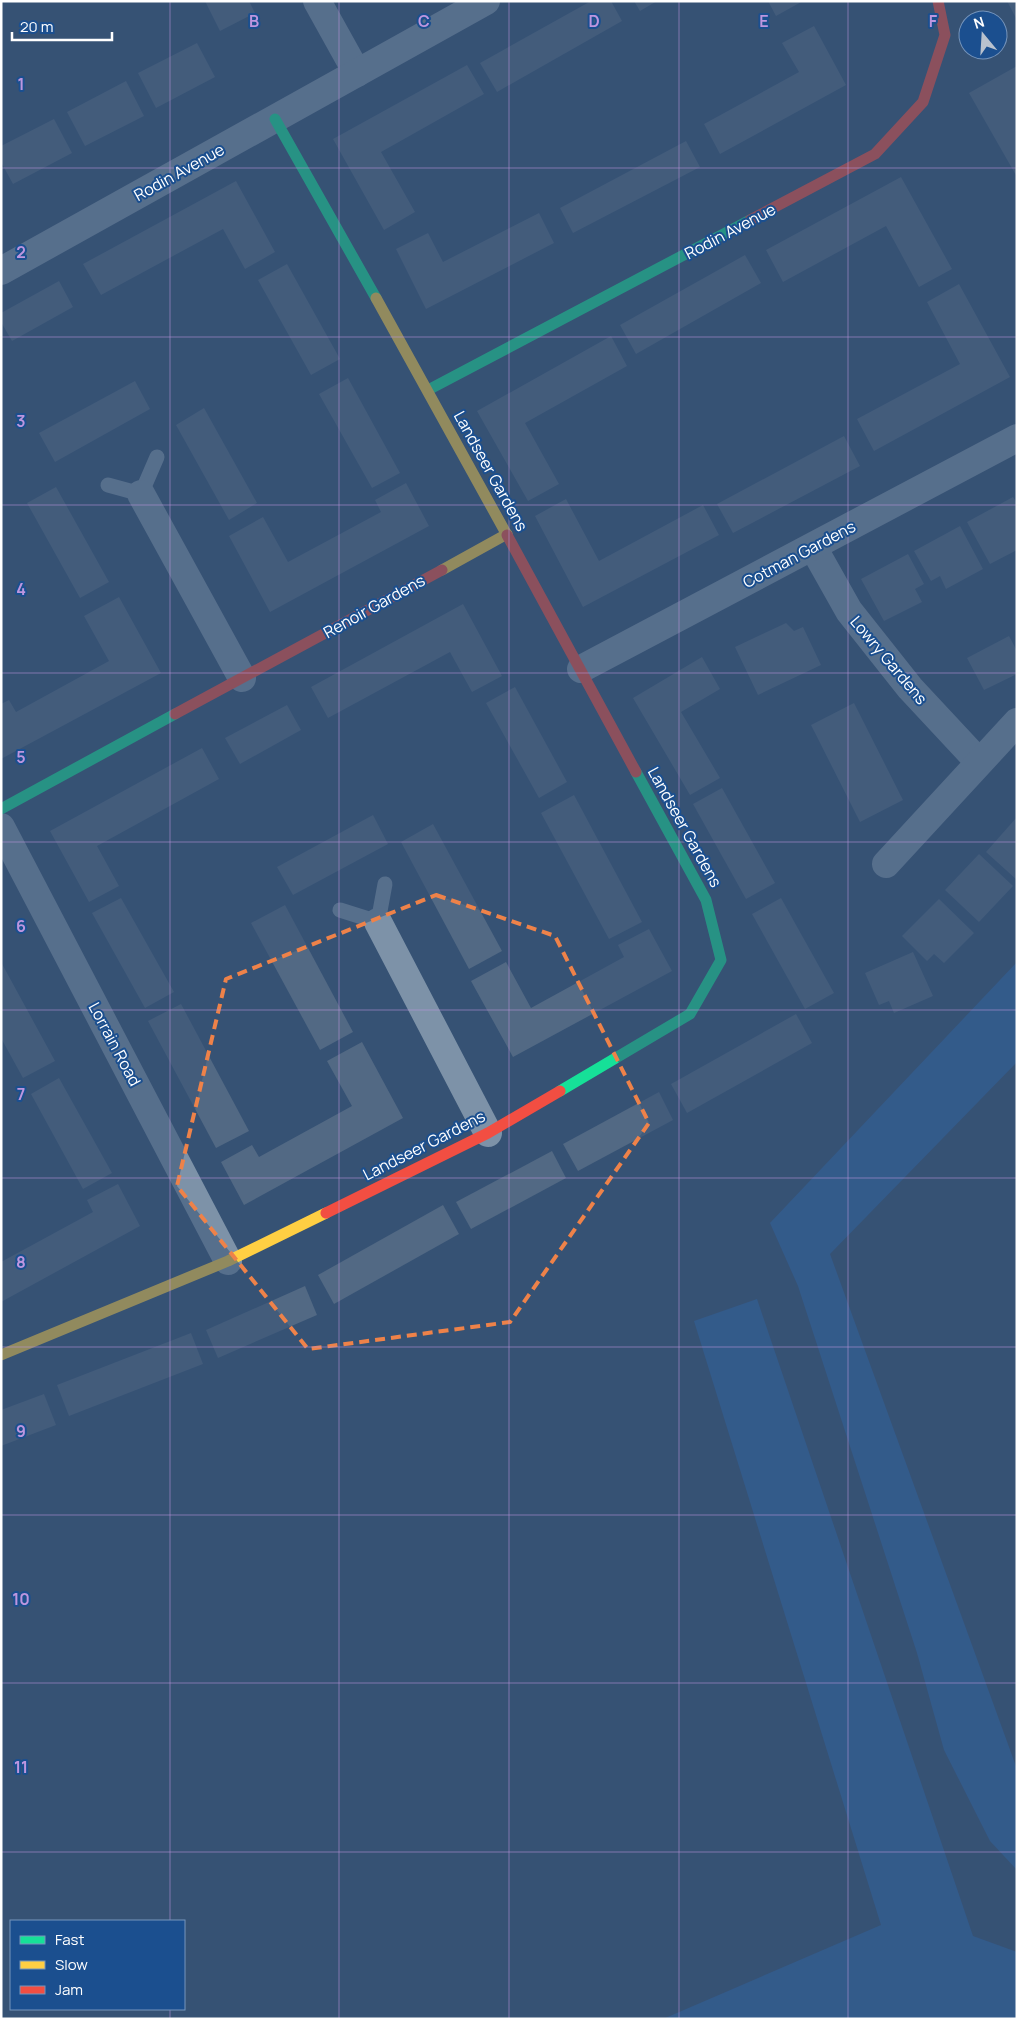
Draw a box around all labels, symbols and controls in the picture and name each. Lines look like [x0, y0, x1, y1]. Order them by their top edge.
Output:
scale bar [12, 10, 112, 42]
text: B [249, 10, 259, 32]
text: C [418, 10, 430, 32]
text: D [588, 10, 600, 32]
text: E [759, 10, 769, 32]
text: F [929, 10, 938, 32]
north arrow [958, 10, 1008, 60]
text: N [971, 12, 987, 33]
text: 20 m [20, 16, 53, 37]
text: 1 [17, 73, 25, 95]
street label: Rodin Avenue [130, 138, 228, 206]
street label: Rodin Avenue [681, 198, 779, 264]
text: 2 [16, 241, 26, 263]
street label: Landseer Gardens [449, 407, 533, 535]
text: 3 [16, 410, 26, 432]
street label: Cotman Gardens [739, 515, 859, 593]
street label: Renoir Gardens [319, 569, 429, 643]
text: 4 [16, 578, 26, 600]
street label: Lowry Gardens [845, 611, 933, 709]
text: 5 [16, 746, 26, 768]
street label: Landseer Gardens [643, 763, 727, 891]
text: 6 [16, 915, 26, 937]
street label: Lorrain Road [84, 998, 146, 1090]
text: 7 [17, 1083, 25, 1105]
street label: Landseer Gardens [359, 1105, 489, 1185]
text: 8 [16, 1251, 26, 1273]
text: 9 [16, 1420, 26, 1442]
text: 10 [12, 1588, 30, 1610]
text: 11 [14, 1756, 28, 1778]
legend [10, 1920, 185, 2010]
text: Fast [55, 1929, 84, 1950]
text: Slow [55, 1954, 88, 1975]
text: Jam [55, 1979, 83, 2000]

